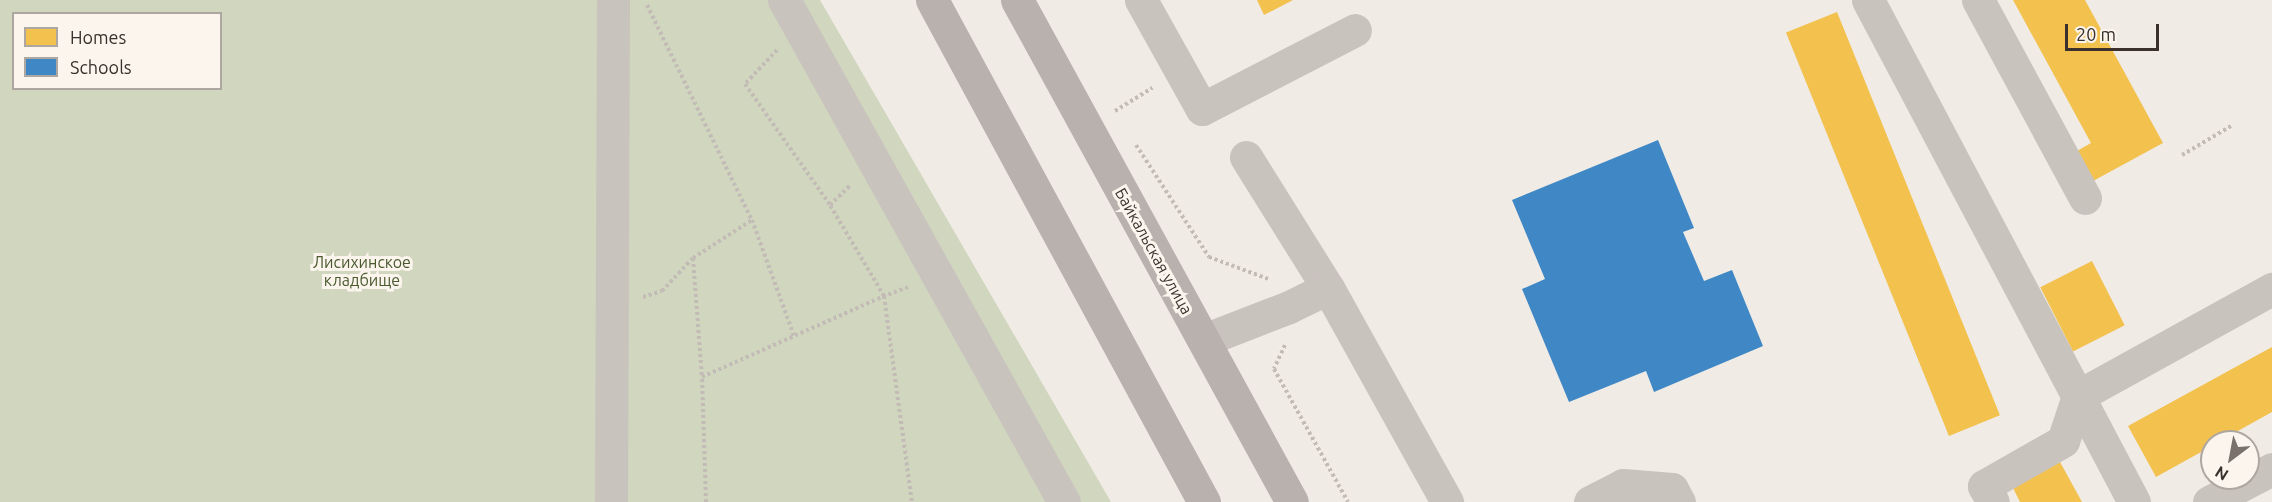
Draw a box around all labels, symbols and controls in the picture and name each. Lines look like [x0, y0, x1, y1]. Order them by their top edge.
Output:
legend [12, 12, 222, 90]
scale bar [2068, 12, 2162, 50]
text: 20 m [2076, 24, 2116, 44]
text: Homes [70, 27, 126, 47]
text: Schools [70, 57, 132, 77]
street label: Байкальская улица [1111, 184, 1197, 318]
park label: Лисихинское кладбище [313, 252, 411, 290]
north arrow [2200, 430, 2260, 490]
text: N [2212, 463, 2231, 484]

